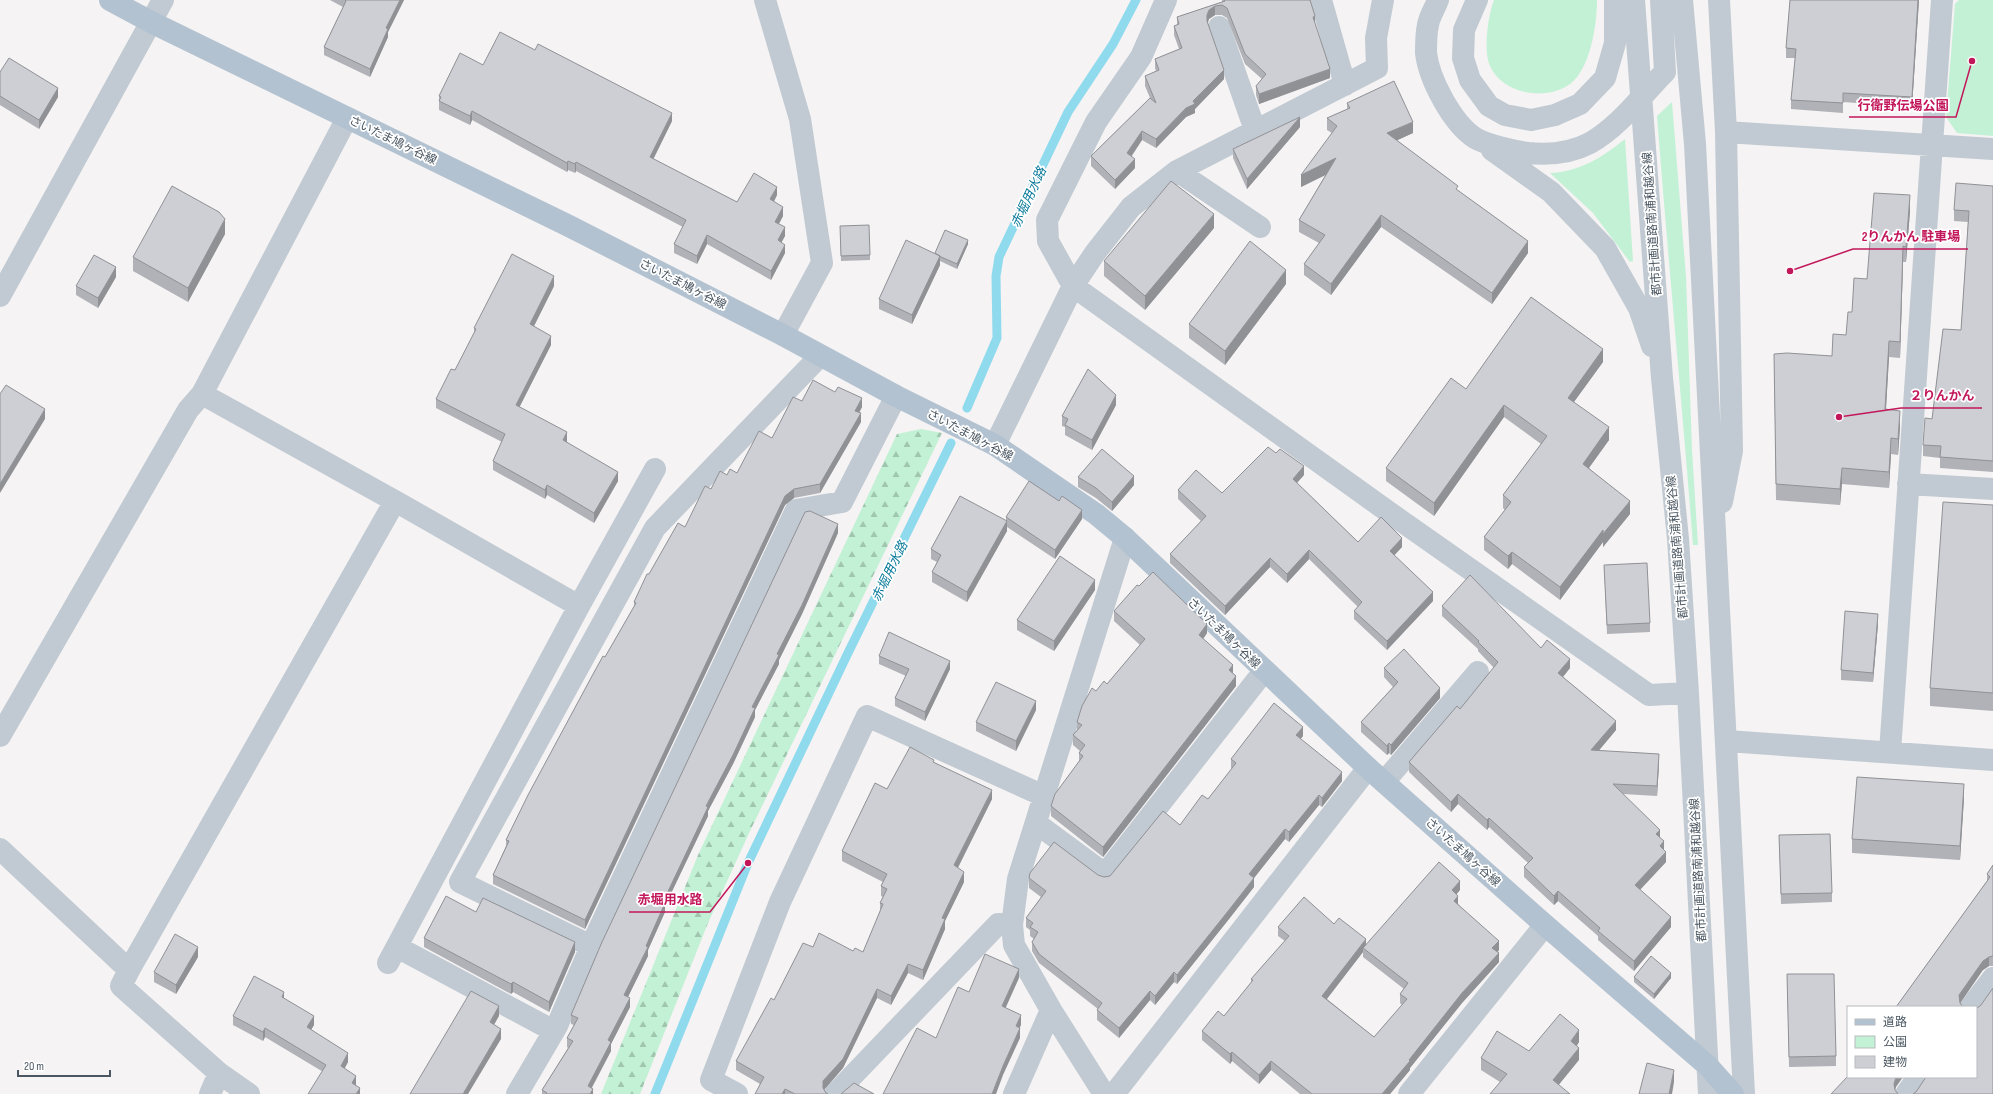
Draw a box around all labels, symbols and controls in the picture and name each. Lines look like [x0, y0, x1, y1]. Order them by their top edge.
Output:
callout: 行衛野伝場公園 [1849, 92, 1956, 117]
text: 行衛野伝場公園 [1857, 98, 1949, 114]
street label: さいたま鳩ヶ谷線 [347, 113, 439, 168]
street label: 都市計画道路南浦和越谷線 [1640, 152, 1665, 296]
water label: 赤堀用水路 [1008, 164, 1050, 230]
callout: 2りんかん 駐車場 [1853, 224, 1968, 249]
text: 2りんかん 駐車場 [1862, 229, 1960, 245]
street label: さいたま鳩ヶ谷線 [637, 256, 729, 313]
callout: ２りんかん [1901, 383, 1982, 408]
text: ２りんかん [1909, 388, 1975, 404]
street label: さいたま鳩ヶ谷線 [924, 406, 1016, 465]
street label: 都市計画道路南浦和越谷線 [1664, 475, 1691, 619]
water label: 赤堀用水路 [868, 538, 912, 604]
street label: さいたま鳩ヶ谷線 [1184, 595, 1263, 672]
street label: 都市計画道路南浦和越谷線 [1687, 798, 1710, 942]
street label: さいたま鳩ヶ谷線 [1422, 815, 1503, 890]
callout: 赤堀用水路 [629, 887, 710, 912]
text: 赤堀用水路 [637, 892, 703, 908]
legend [1847, 1006, 1977, 1078]
text: 道路 [1883, 1015, 1907, 1030]
text: 公園 [1883, 1035, 1907, 1050]
scale bar [18, 1052, 110, 1078]
text: 建物 [1883, 1055, 1907, 1070]
text: 20 m [24, 1059, 44, 1074]

